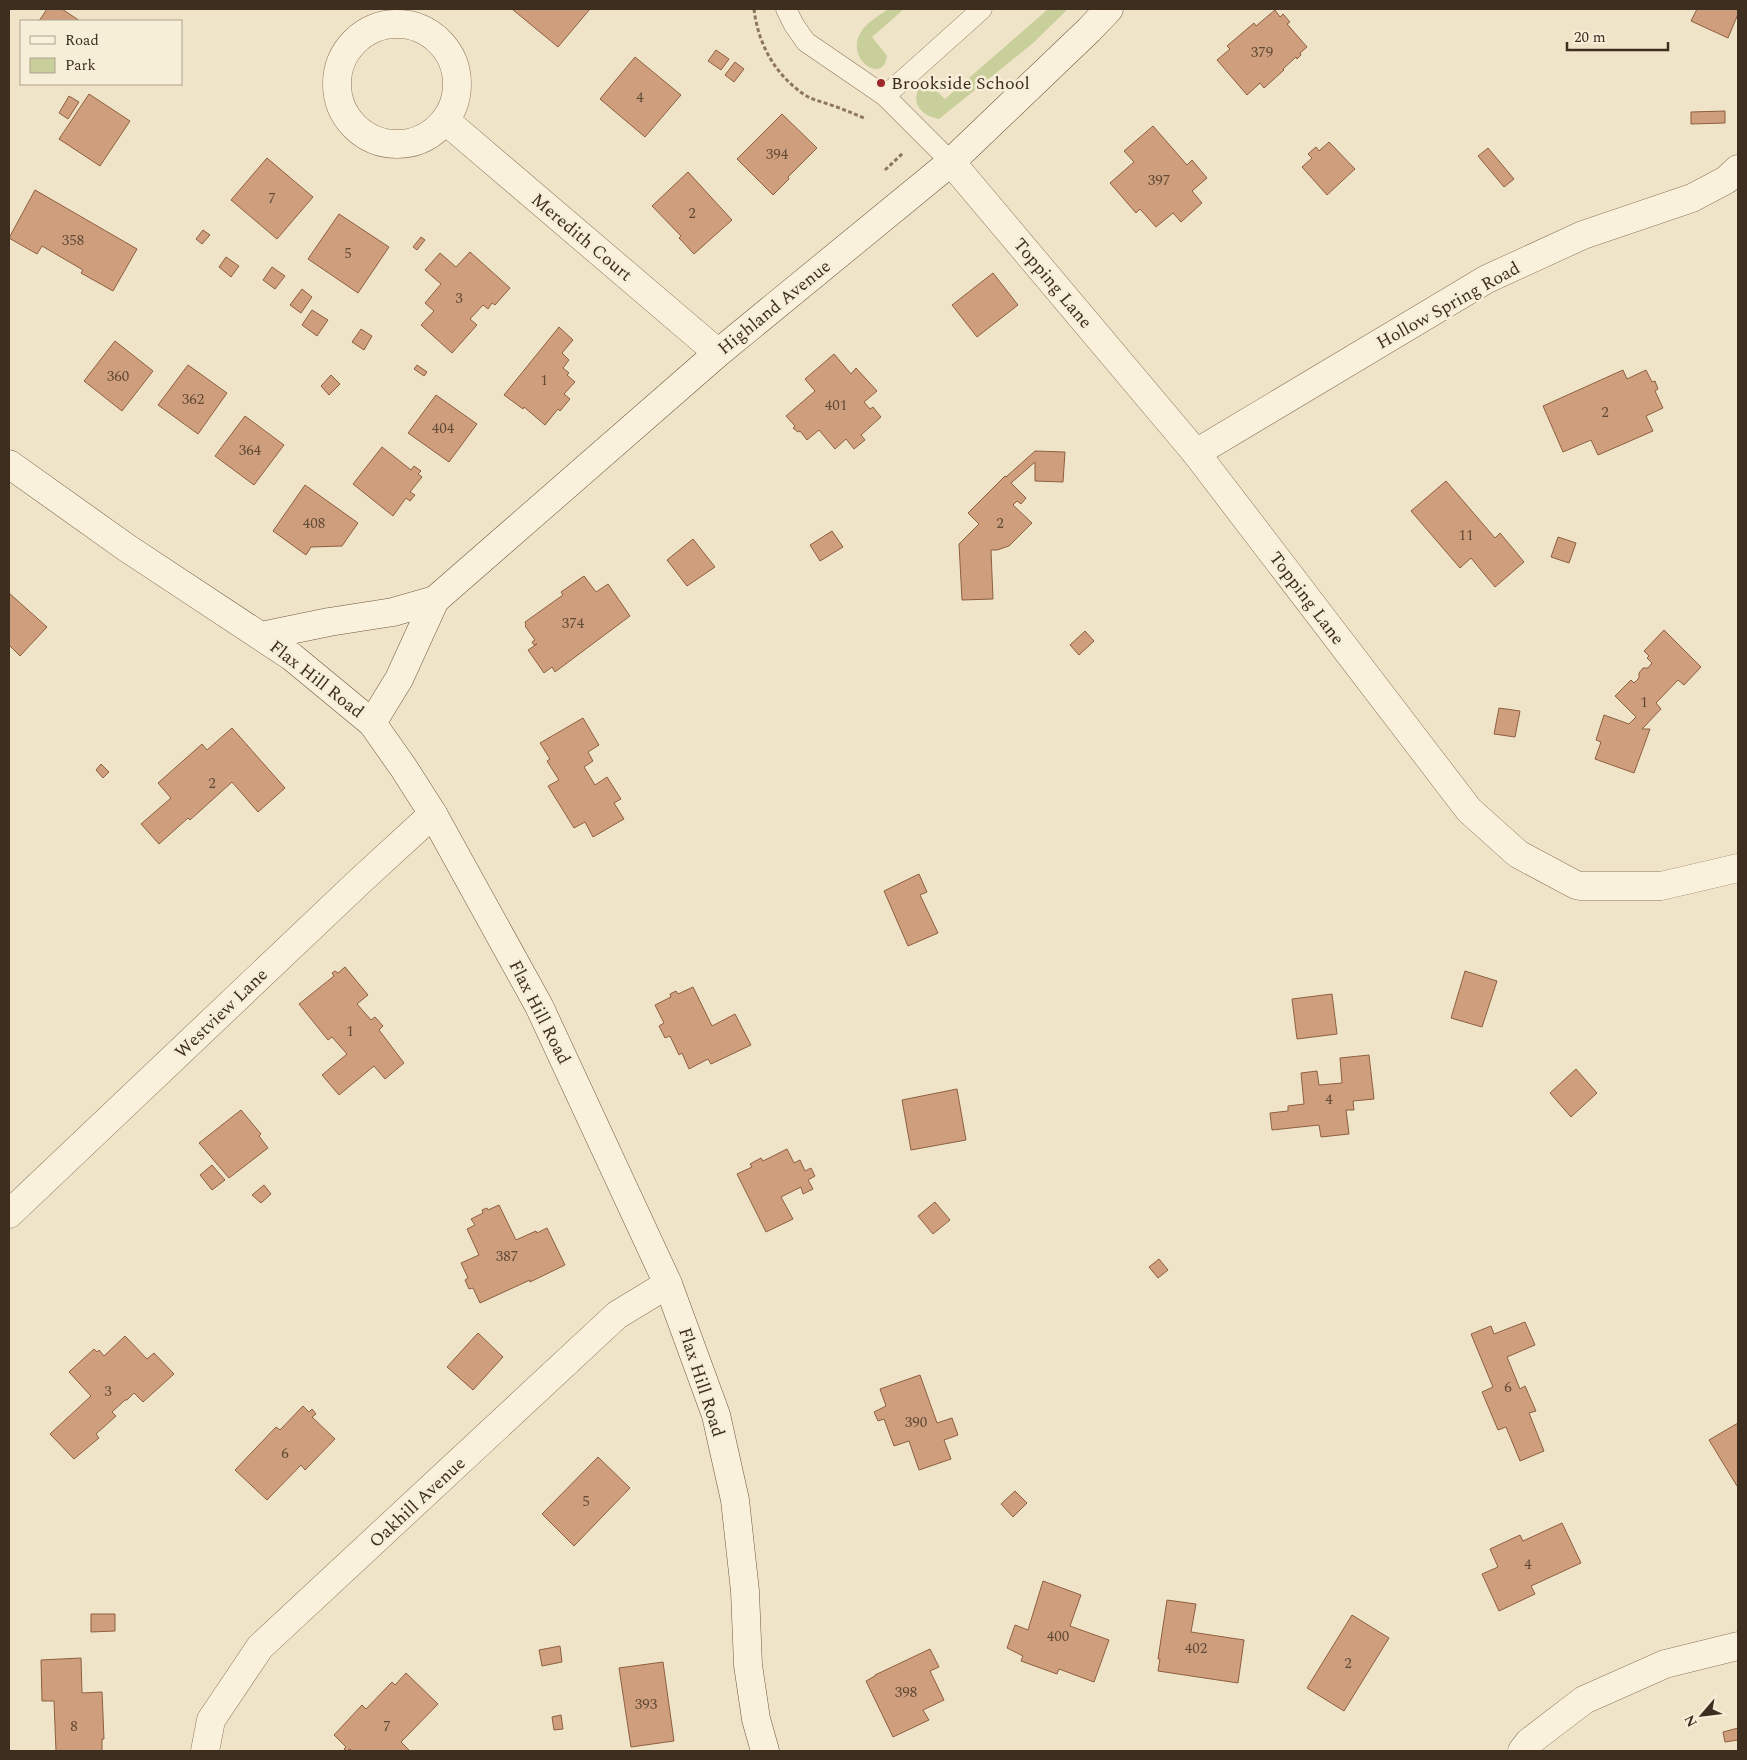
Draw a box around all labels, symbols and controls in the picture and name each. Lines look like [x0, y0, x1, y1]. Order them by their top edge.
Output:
legend [20, 20, 182, 85]
scale bar [1567, 20, 1668, 52]
text: 20 m [1574, 26, 1606, 49]
text: Road [65, 29, 99, 52]
house number: 379 [1251, 41, 1273, 64]
text: Park [65, 54, 96, 77]
place label: Brookside School [891, 70, 1030, 97]
marker: Brookside School [875, 77, 887, 89]
house number: 4 [636, 86, 644, 109]
house number: 394 [766, 143, 789, 166]
house number: 397 [1148, 169, 1170, 192]
house number: 7 [268, 187, 276, 210]
street label: Meredith Court [525, 187, 638, 288]
house number: 2 [688, 202, 696, 225]
house number: 358 [62, 229, 84, 252]
street label: Topping Lane [1007, 232, 1099, 335]
house number: 5 [344, 242, 352, 265]
street label: Highland Avenue [712, 253, 837, 362]
street label: Hollow Spring Road [1372, 255, 1525, 356]
house number: 3 [455, 287, 463, 310]
house number: 360 [107, 365, 129, 388]
house number: 1 [540, 369, 548, 392]
house number: 362 [182, 388, 204, 411]
house number: 401 [825, 394, 847, 417]
house number: 2 [1601, 401, 1609, 424]
house number: 404 [432, 417, 455, 440]
house number: 364 [239, 439, 262, 462]
house number: 408 [303, 512, 325, 535]
house number: 2 [996, 512, 1004, 535]
house number: 11 [1458, 524, 1474, 547]
street label: Topping Lane [1262, 546, 1351, 651]
house number: 374 [562, 612, 585, 635]
street label: Flax Hill Road [263, 634, 370, 725]
house number: 1 [1640, 691, 1648, 714]
house number: 2 [208, 772, 216, 795]
street label: Flax Hill Road [502, 955, 577, 1069]
street label: Westview Lane [169, 962, 274, 1065]
house number: 1 [346, 1020, 354, 1043]
house number: 4 [1325, 1088, 1333, 1111]
house number: 387 [496, 1245, 518, 1268]
street label: Flax Hill Road [671, 1324, 732, 1441]
house number: 6 [1504, 1376, 1512, 1399]
house number: 3 [104, 1380, 112, 1403]
house number: 390 [905, 1411, 927, 1434]
house number: 6 [281, 1442, 289, 1465]
street label: Oakhill Avenue [363, 1450, 472, 1554]
house number: 5 [582, 1490, 590, 1513]
house number: 4 [1524, 1553, 1532, 1576]
house number: 400 [1047, 1625, 1069, 1648]
house number: 402 [1185, 1637, 1207, 1660]
house number: 2 [1344, 1652, 1352, 1675]
house number: 398 [895, 1681, 917, 1704]
north arrow [1677, 1690, 1727, 1740]
house number: 393 [635, 1693, 658, 1716]
text: N [1679, 1711, 1703, 1731]
house number: 8 [70, 1715, 78, 1738]
house number: 7 [383, 1715, 391, 1738]

